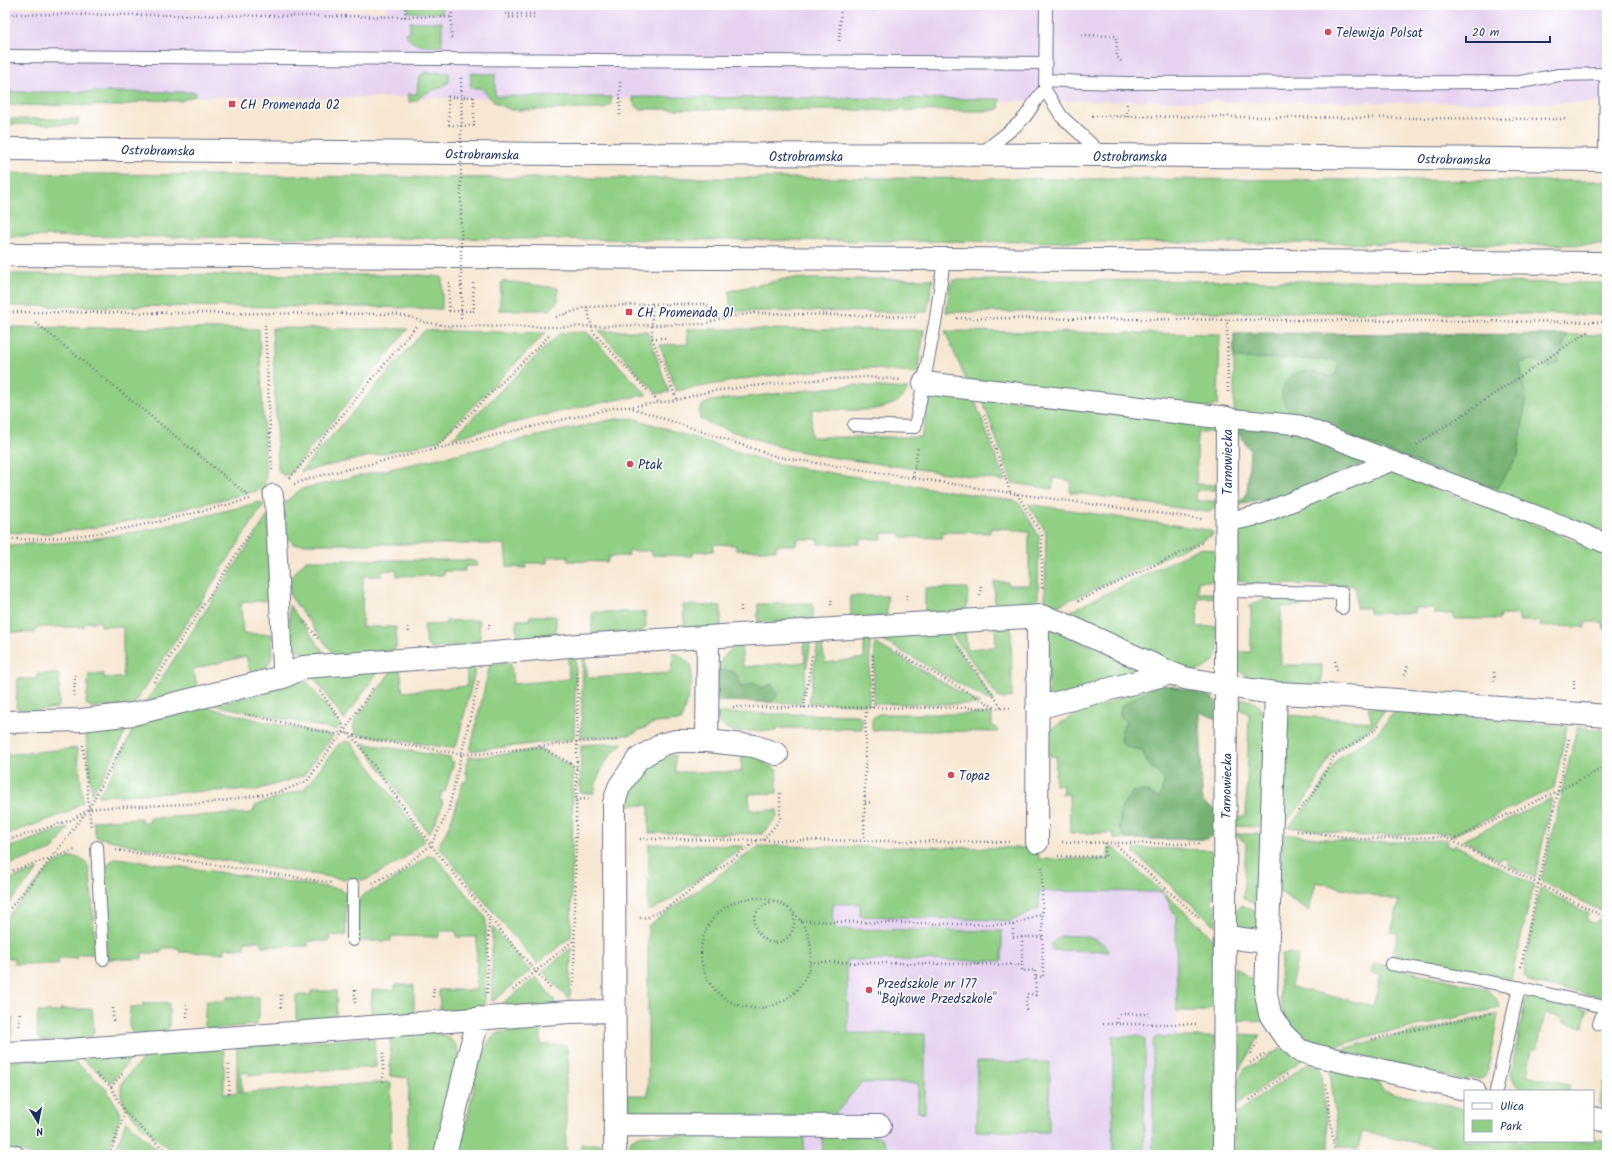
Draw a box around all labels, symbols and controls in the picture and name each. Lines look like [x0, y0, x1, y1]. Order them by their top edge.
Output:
scale bar [1466, 18, 1550, 44]
place label: Telewizja Polsat [1336, 23, 1424, 44]
text: 20 m [1472, 23, 1500, 42]
marker: Telewizja Polsat [1323, 27, 1333, 37]
place label: CH Promenada 02 [240, 95, 340, 116]
marker: CH Promenada 02 [227, 99, 237, 109]
street label: Ostrobramska [121, 140, 195, 163]
street label: Ostrobramska [445, 144, 519, 167]
street label: Ostrobramska [769, 147, 843, 168]
street label: Ostrobramska [1093, 147, 1167, 168]
street label: Ostrobramska [1417, 149, 1491, 172]
place label: CH Promenada 01 [637, 303, 734, 324]
marker: CH Promenada 01 [624, 307, 634, 317]
street label: Tarnowiecka [1218, 429, 1239, 495]
place label: Ptak [638, 455, 663, 476]
marker: Ptak [625, 459, 635, 469]
street label: Tarnowiecka [1216, 753, 1239, 819]
place label: Topaz [959, 766, 990, 787]
marker: Topaz [946, 770, 956, 780]
place label: Przedszkole nr 177 "Bajkowe Przedszkole" [877, 974, 997, 1010]
marker: Przedszkole nr 177 "Bajkowe Przedszkole" [864, 985, 874, 995]
legend [1464, 1090, 1594, 1142]
text: Ulica [1500, 1097, 1524, 1116]
north arrow [18, 1102, 58, 1142]
text: Park [1500, 1117, 1522, 1136]
text: N [35, 1121, 45, 1140]

